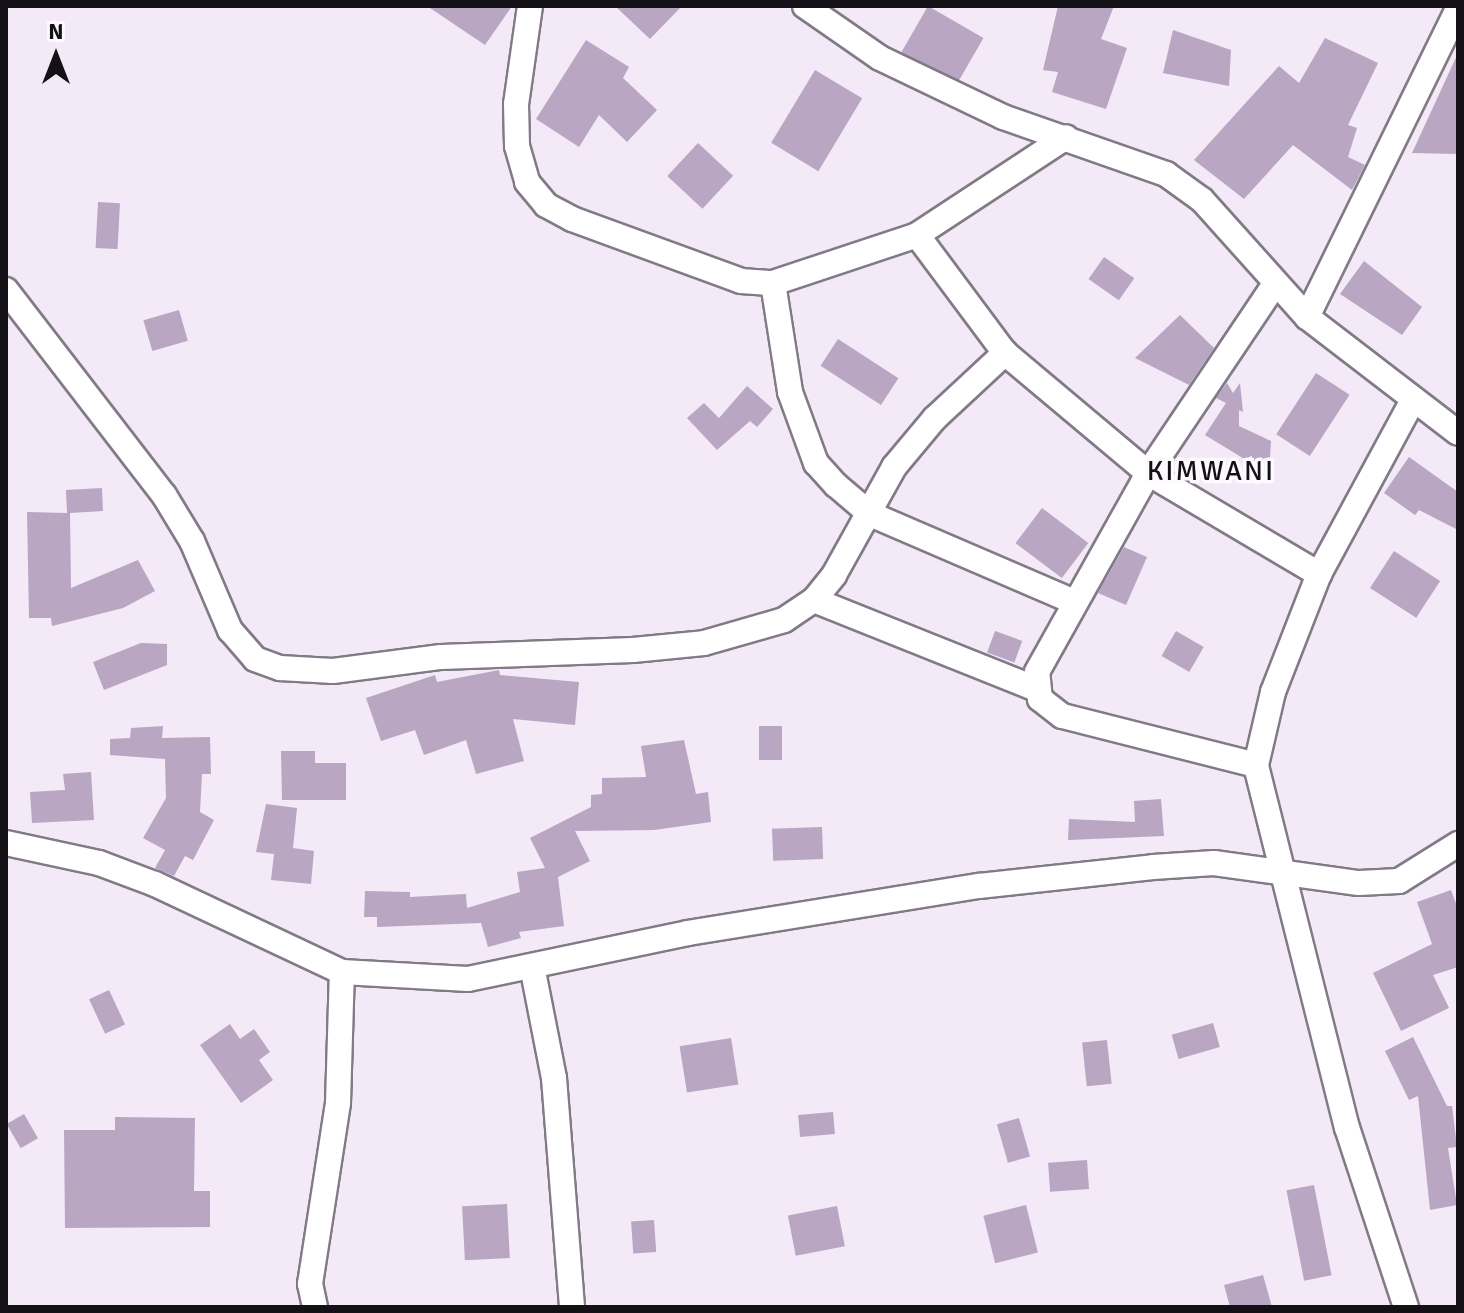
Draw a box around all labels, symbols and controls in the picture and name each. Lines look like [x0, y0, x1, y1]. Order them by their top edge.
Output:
north arrow [16, 16, 96, 96]
text: N [48, 18, 64, 45]
district label: KIMWANI [1147, 454, 1275, 488]

